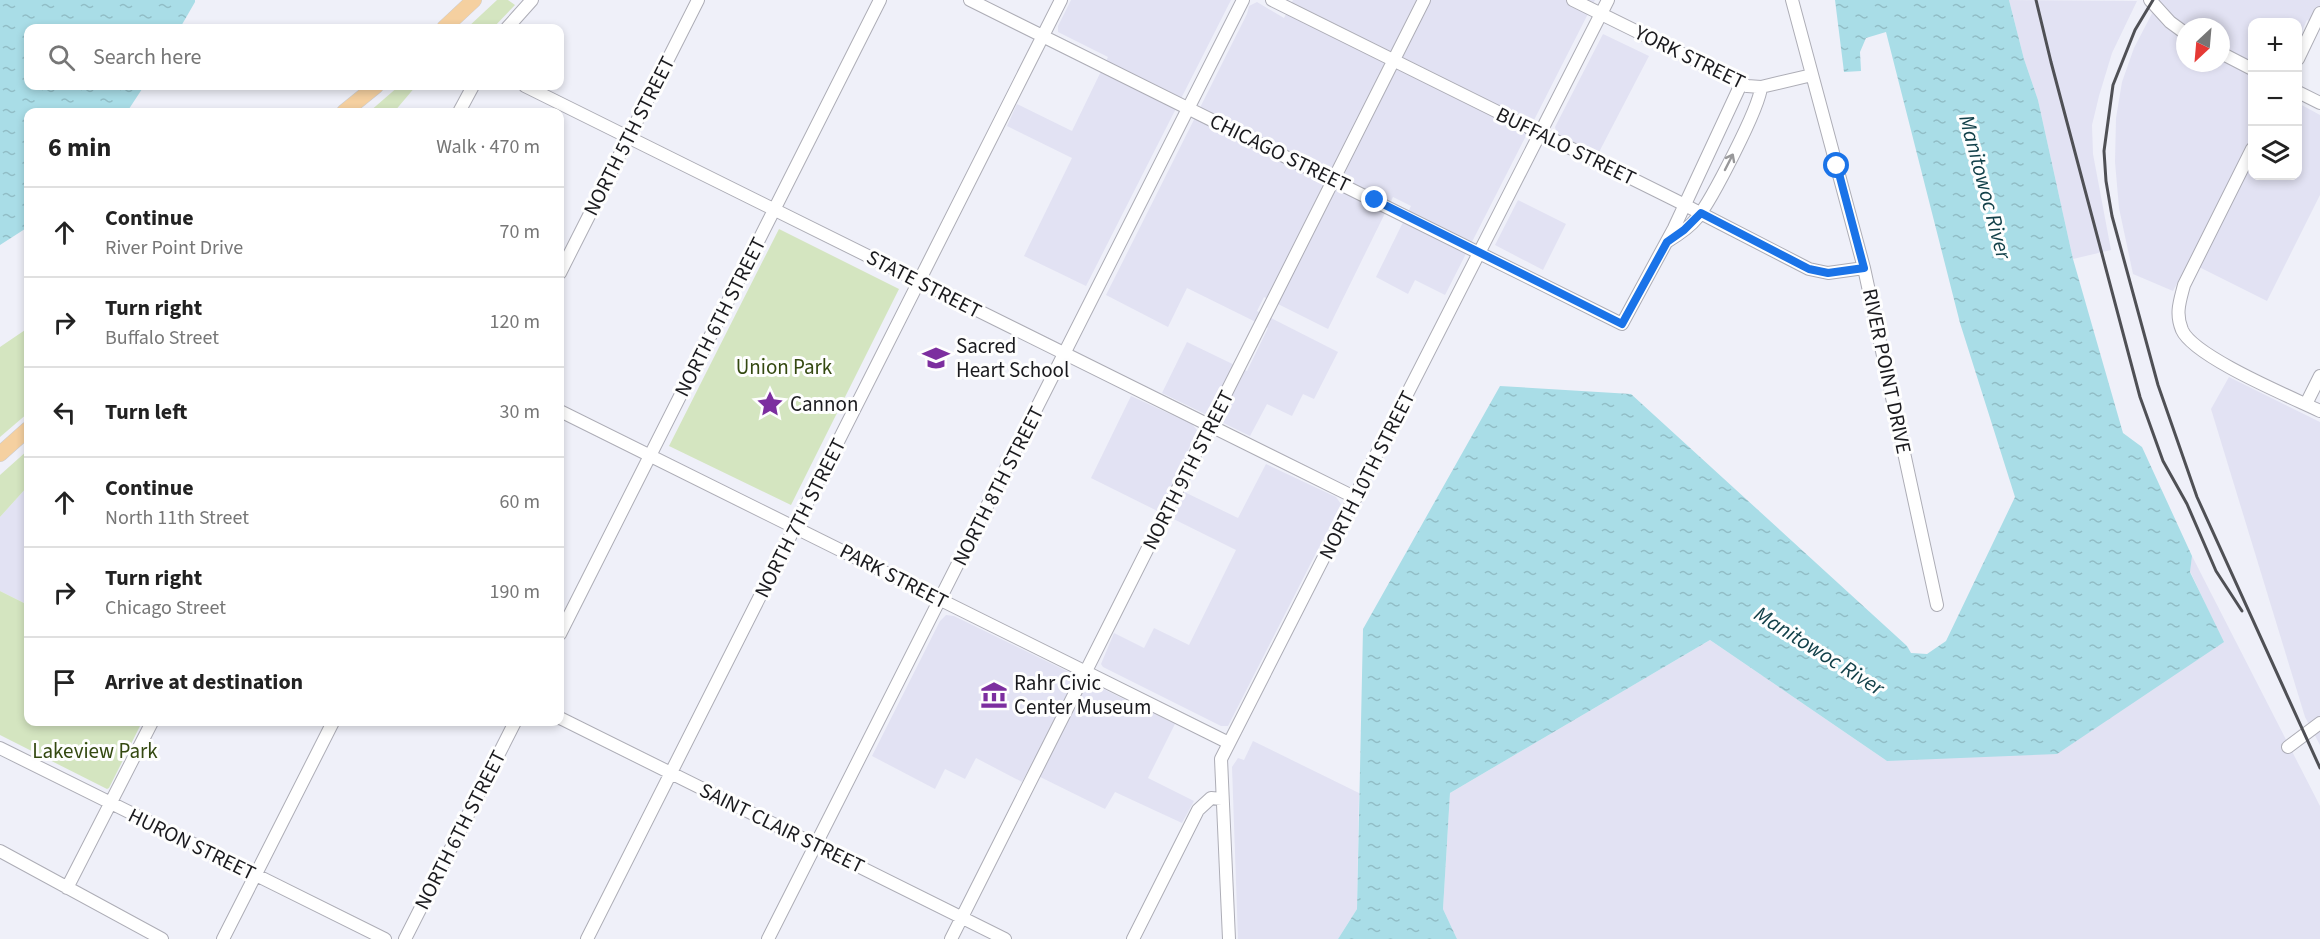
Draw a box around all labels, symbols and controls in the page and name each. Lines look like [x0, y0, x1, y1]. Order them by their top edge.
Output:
street label: YORK STREET [1629, 17, 1750, 97]
north arrow [2176, 18, 2230, 72]
map controls [2248, 18, 2302, 180]
button: + [2248, 18, 2302, 72]
search box [24, 24, 564, 90]
icon: search [45, 41, 78, 74]
text: Search here [93, 41, 201, 73]
street label: NORTH 5TH STREET [576, 51, 682, 221]
button: − [2248, 72, 2302, 126]
street label: BUFFALO STREET [1491, 99, 1641, 193]
street label: CHICAGO STREET [1205, 106, 1355, 200]
water label: Manitowoc River [1950, 111, 2020, 264]
button: layers [2248, 126, 2302, 180]
text: 6 min [48, 129, 111, 166]
text: Walk · 470 m [436, 133, 540, 161]
route start [1823, 152, 1849, 178]
one-way arrow [1723, 153, 1735, 171]
route end [1361, 186, 1387, 212]
text: Continue [105, 202, 194, 234]
icon: ahead [48, 216, 81, 249]
text: 70 m [500, 218, 540, 246]
street label: NORTH 6TH STREET [667, 232, 773, 402]
text: River Point Drive [105, 234, 243, 262]
street label: STATE STREET [861, 242, 987, 326]
street label: RIVER POINT DRIVE [1855, 286, 1919, 456]
text: Turn right [105, 292, 202, 324]
icon: right [48, 306, 81, 339]
text: 120 m [490, 308, 540, 336]
text: Buffalo Street [105, 324, 219, 352]
place label: Sacred Heart School [956, 331, 1069, 385]
school or university icon: Sacred Heart School [921, 343, 951, 373]
park label: Union Park [736, 352, 833, 382]
street label: NORTH 9TH STREET [1135, 385, 1241, 555]
street label: NORTH 10TH STREET [1311, 385, 1423, 565]
place icon: Cannon [755, 389, 785, 419]
place label: Cannon [790, 389, 858, 419]
icon: left [48, 396, 81, 429]
text: Turn left [105, 396, 187, 428]
text: 30 m [500, 398, 540, 426]
street label: NORTH 8TH STREET [945, 401, 1051, 571]
street label: NORTH 7TH STREET [747, 433, 853, 603]
text: Continue [105, 472, 194, 504]
icon: ahead [48, 486, 81, 519]
text: 60 m [500, 488, 540, 516]
text: North 11th Street [105, 504, 249, 532]
street label: PARK STREET [835, 536, 953, 616]
text: Turn right [105, 562, 202, 594]
icon: right [48, 576, 81, 609]
text: 190 m [490, 578, 540, 606]
text: Chicago Street [105, 594, 226, 622]
water label: Manitowoc River [1748, 598, 1892, 705]
icon: arrive [48, 666, 81, 699]
text: Arrive at destination [105, 666, 303, 698]
place label: Rahr Civic Center Museum [1014, 668, 1151, 722]
museum icon: Rahr Civic Center Museum [979, 680, 1009, 710]
park label: Lakeview Park [32, 736, 158, 766]
street label: NORTH 6TH STREET [407, 745, 513, 915]
street label: SAINT CLAIR STREET [695, 775, 869, 881]
street label: HURON STREET [123, 800, 261, 888]

